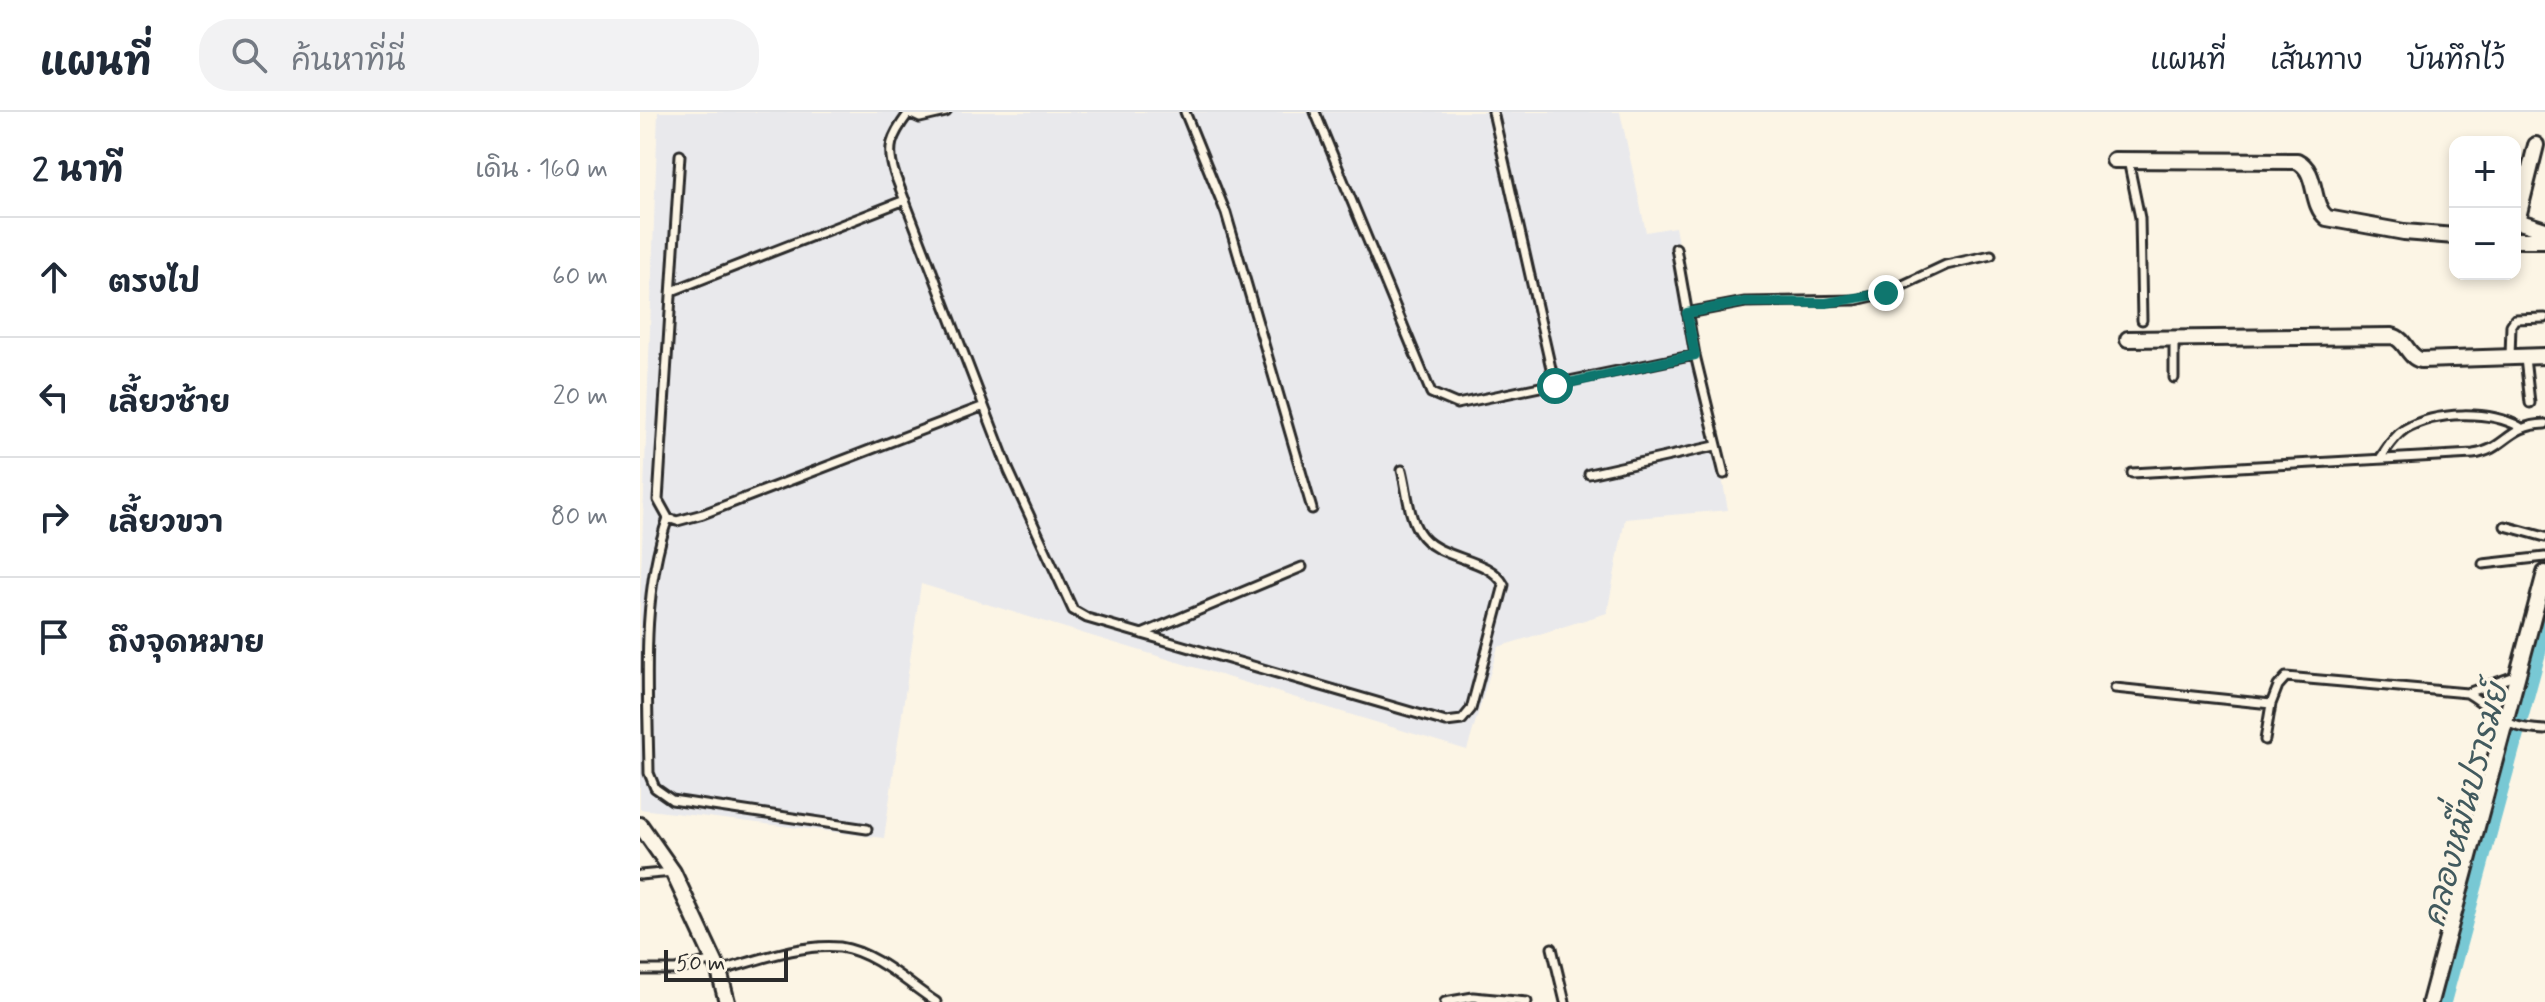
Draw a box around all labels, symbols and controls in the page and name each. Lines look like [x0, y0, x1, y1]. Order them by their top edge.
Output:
search box [199, 19, 759, 91]
icon: search [227, 33, 271, 77]
text: แผนที่ [40, 39, 151, 88]
text: ค้นหาที่นี่ [291, 42, 405, 81]
text: แผนที่ [2150, 43, 2226, 80]
text: เส้นทาง [2270, 43, 2363, 80]
text: บันทึกไว้ [2407, 43, 2505, 80]
map controls [2449, 136, 2521, 280]
button: + [2449, 136, 2521, 208]
text: 2 นาที [32, 149, 123, 194]
text: เดิน · 160 m [475, 153, 608, 187]
button: − [2449, 208, 2521, 280]
icon: ahead [32, 255, 76, 299]
text: 60 m [552, 260, 608, 294]
text: ตรงไป [108, 264, 200, 303]
route end [1868, 275, 1904, 311]
route start [1537, 368, 1573, 404]
icon: left [32, 375, 76, 419]
text: 20 m [553, 380, 608, 414]
text: เลี้ยวซ้าย [108, 384, 230, 423]
icon: right [32, 495, 76, 539]
text: 80 m [551, 500, 608, 534]
text: เลี้ยวขวา [108, 504, 223, 543]
icon: arrive [32, 615, 76, 659]
text: ถึงจุดหมาย [108, 624, 265, 663]
water label: คลองหมื่นปรารมย์ [2405, 670, 2521, 932]
scale bar [664, 946, 788, 982]
text: 50 m [676, 950, 725, 978]

